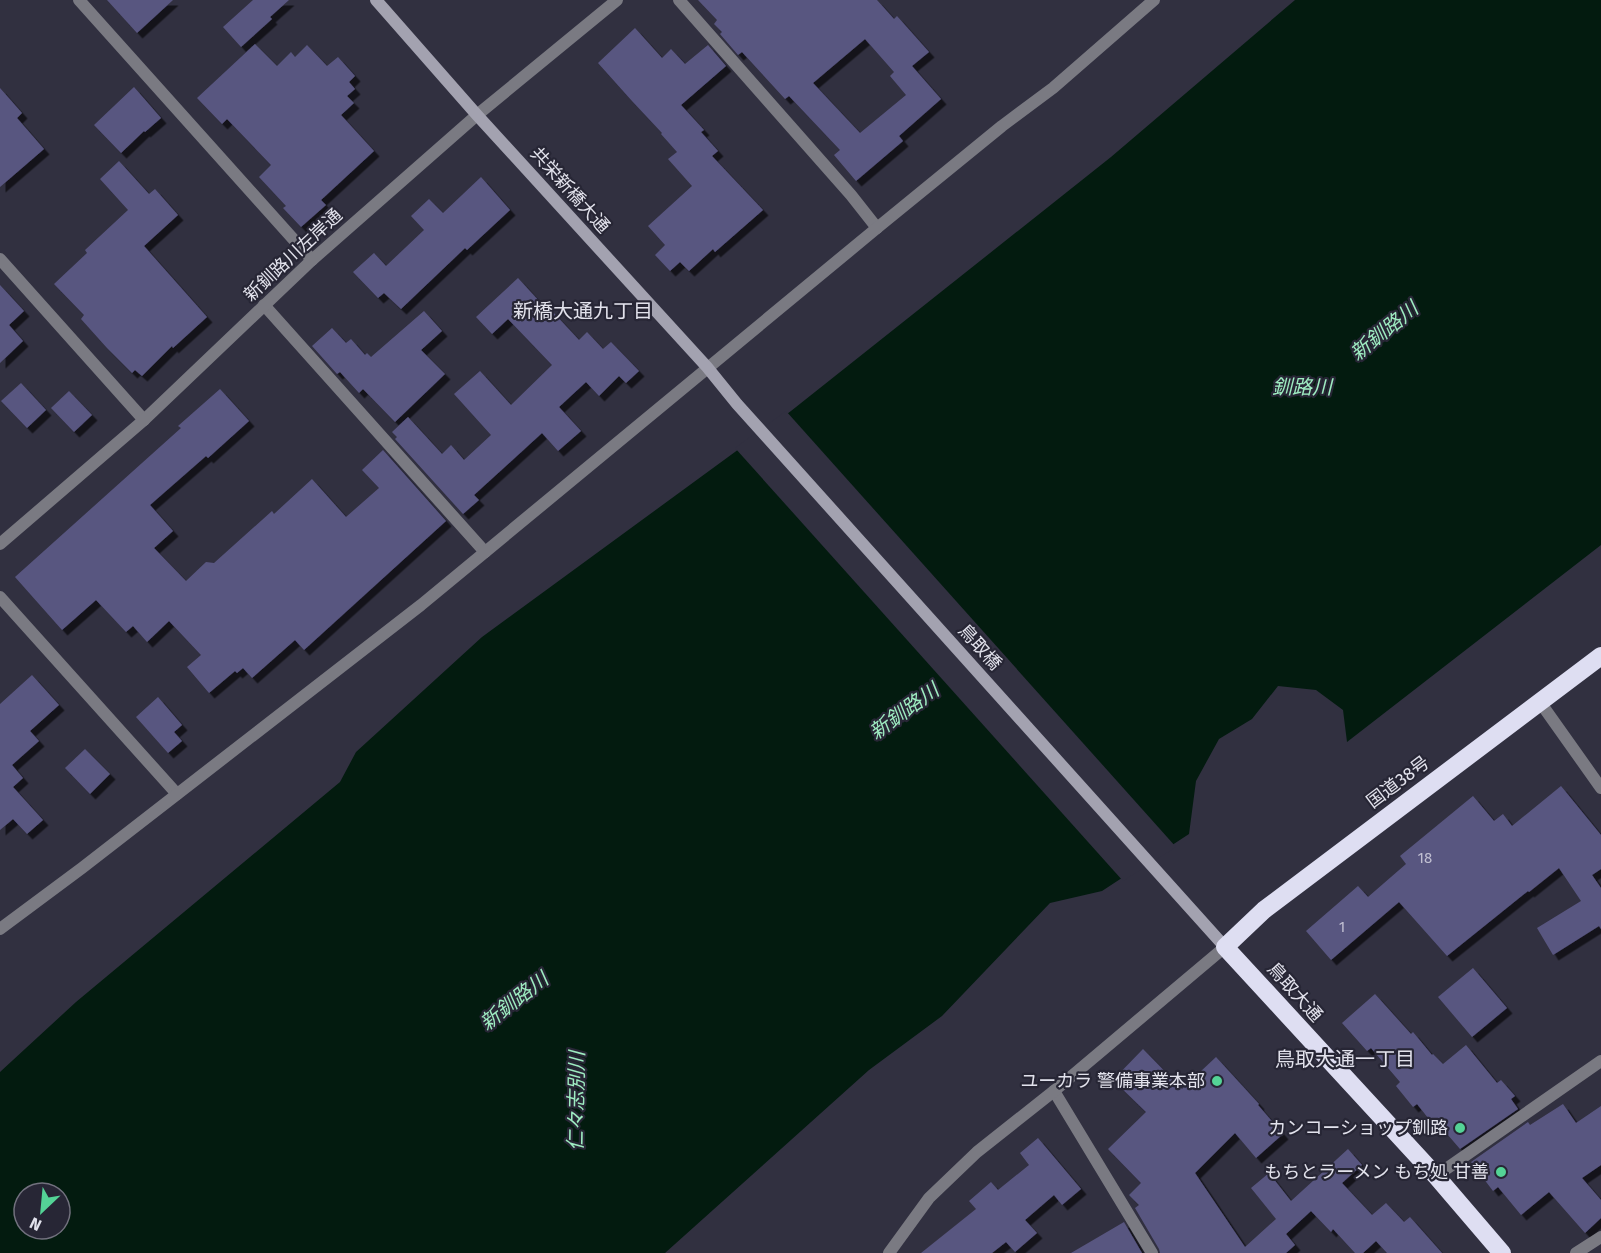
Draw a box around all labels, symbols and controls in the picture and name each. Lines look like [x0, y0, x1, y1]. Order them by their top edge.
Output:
street label: 共栄新橋大通 [526, 143, 614, 237]
street label: 新釧路川左岸通 [239, 204, 347, 306]
water label: 新釧路川 [1345, 295, 1424, 365]
district label: 新橋大通九丁目 [513, 299, 653, 323]
water label: 釧路川 [1272, 375, 1334, 399]
street label: 鳥取橋 [954, 620, 1006, 674]
water label: 新釧路川 [865, 677, 945, 744]
street label: 国道38号 [1362, 751, 1434, 813]
house number: 18 [1418, 849, 1432, 867]
house number: 1 [1339, 918, 1345, 936]
street label: 鳥取大通 [1263, 958, 1327, 1026]
water label: 新釧路川 [475, 966, 554, 1035]
district label: 鳥取大通一丁目 [1275, 1047, 1415, 1071]
water label: 仁々志別川 [563, 1049, 589, 1151]
place label: ユーカラ 警備事業本部 [1020, 1070, 1205, 1092]
marker: ユーカラ 警備事業本部 [1210, 1074, 1224, 1088]
place label: カンコーショップ釧路 [1268, 1117, 1448, 1139]
marker: カンコーショップ釧路 [1453, 1121, 1467, 1135]
place label: もちとラーメン もち処 甘善 [1264, 1161, 1489, 1183]
marker: もちとラーメン もち処 甘善 [1494, 1165, 1508, 1179]
north arrow [12, 1181, 72, 1241]
text: N [27, 1213, 45, 1235]

